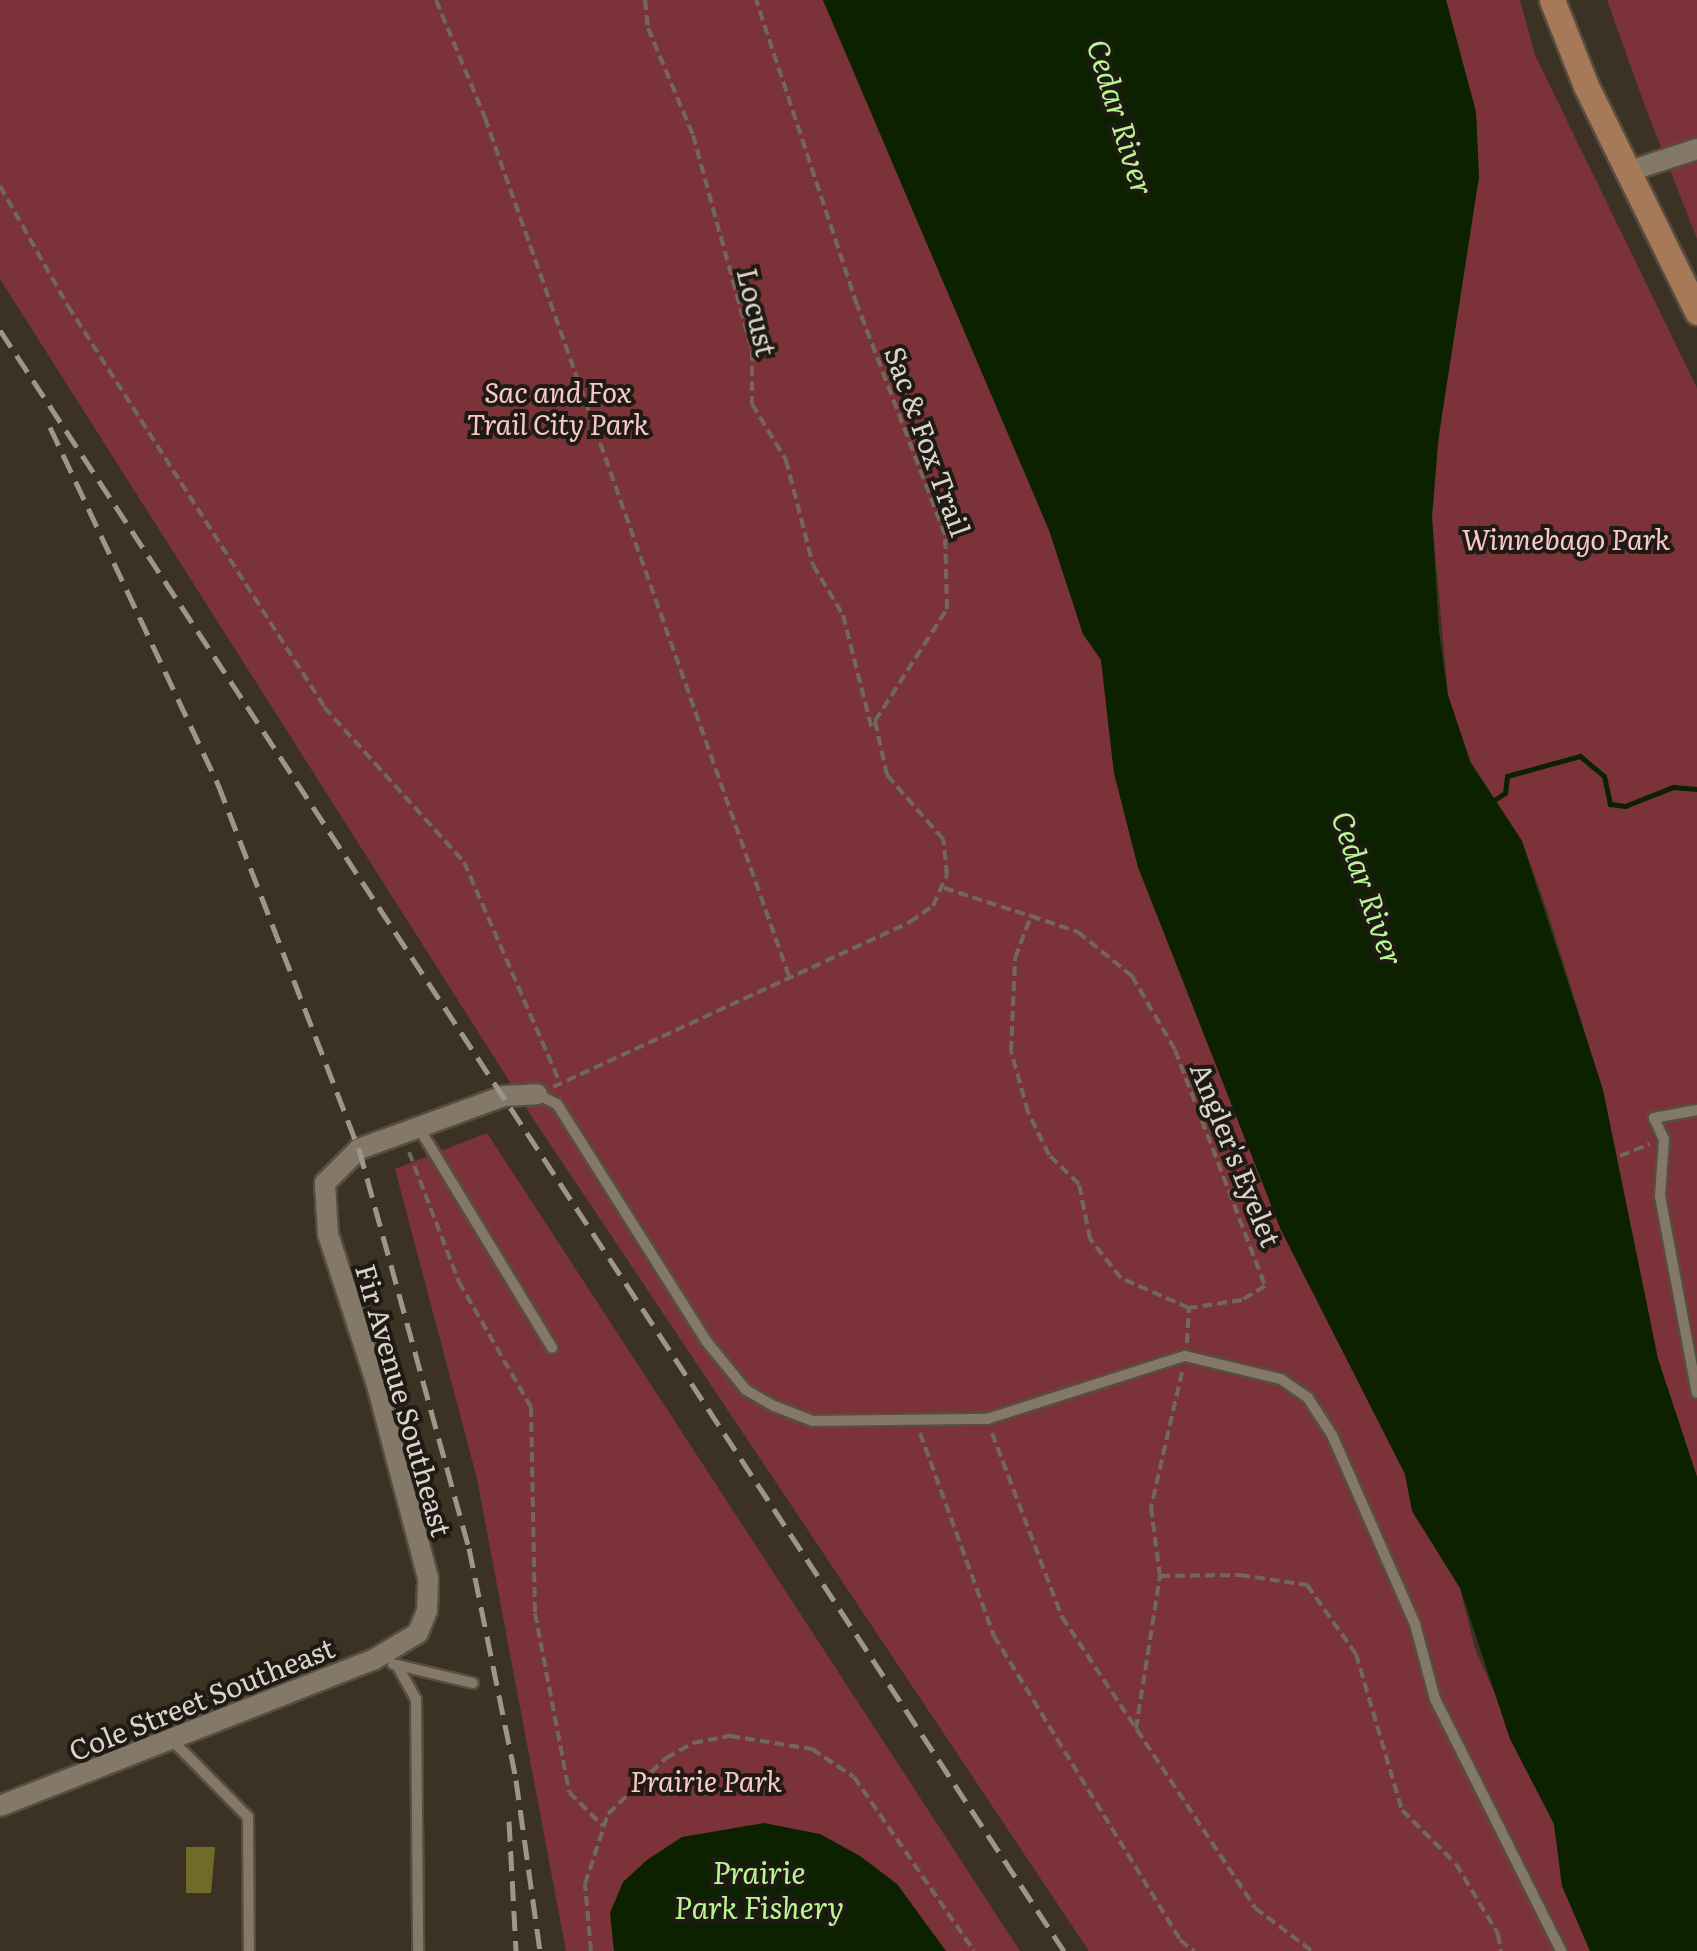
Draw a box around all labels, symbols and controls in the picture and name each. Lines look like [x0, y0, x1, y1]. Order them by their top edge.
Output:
water label: Cedar River [1081, 35, 1163, 199]
street label: Locust [732, 265, 784, 359]
street label: Sac & Fox Trail [879, 341, 979, 541]
park label: Sac and Fox Trail City Park [467, 374, 649, 440]
park label: Winnebago Park [1462, 521, 1670, 555]
water label: Cedar River [1326, 806, 1412, 970]
street label: Angler's Eyelet [1185, 1057, 1289, 1251]
street label: Fir Avenue Southeast [350, 1260, 460, 1540]
street label: Cole Street Southeast [63, 1629, 339, 1767]
park label: Prairie Park [630, 1763, 782, 1797]
water label: Prairie Park Fishery [674, 1853, 844, 1924]

